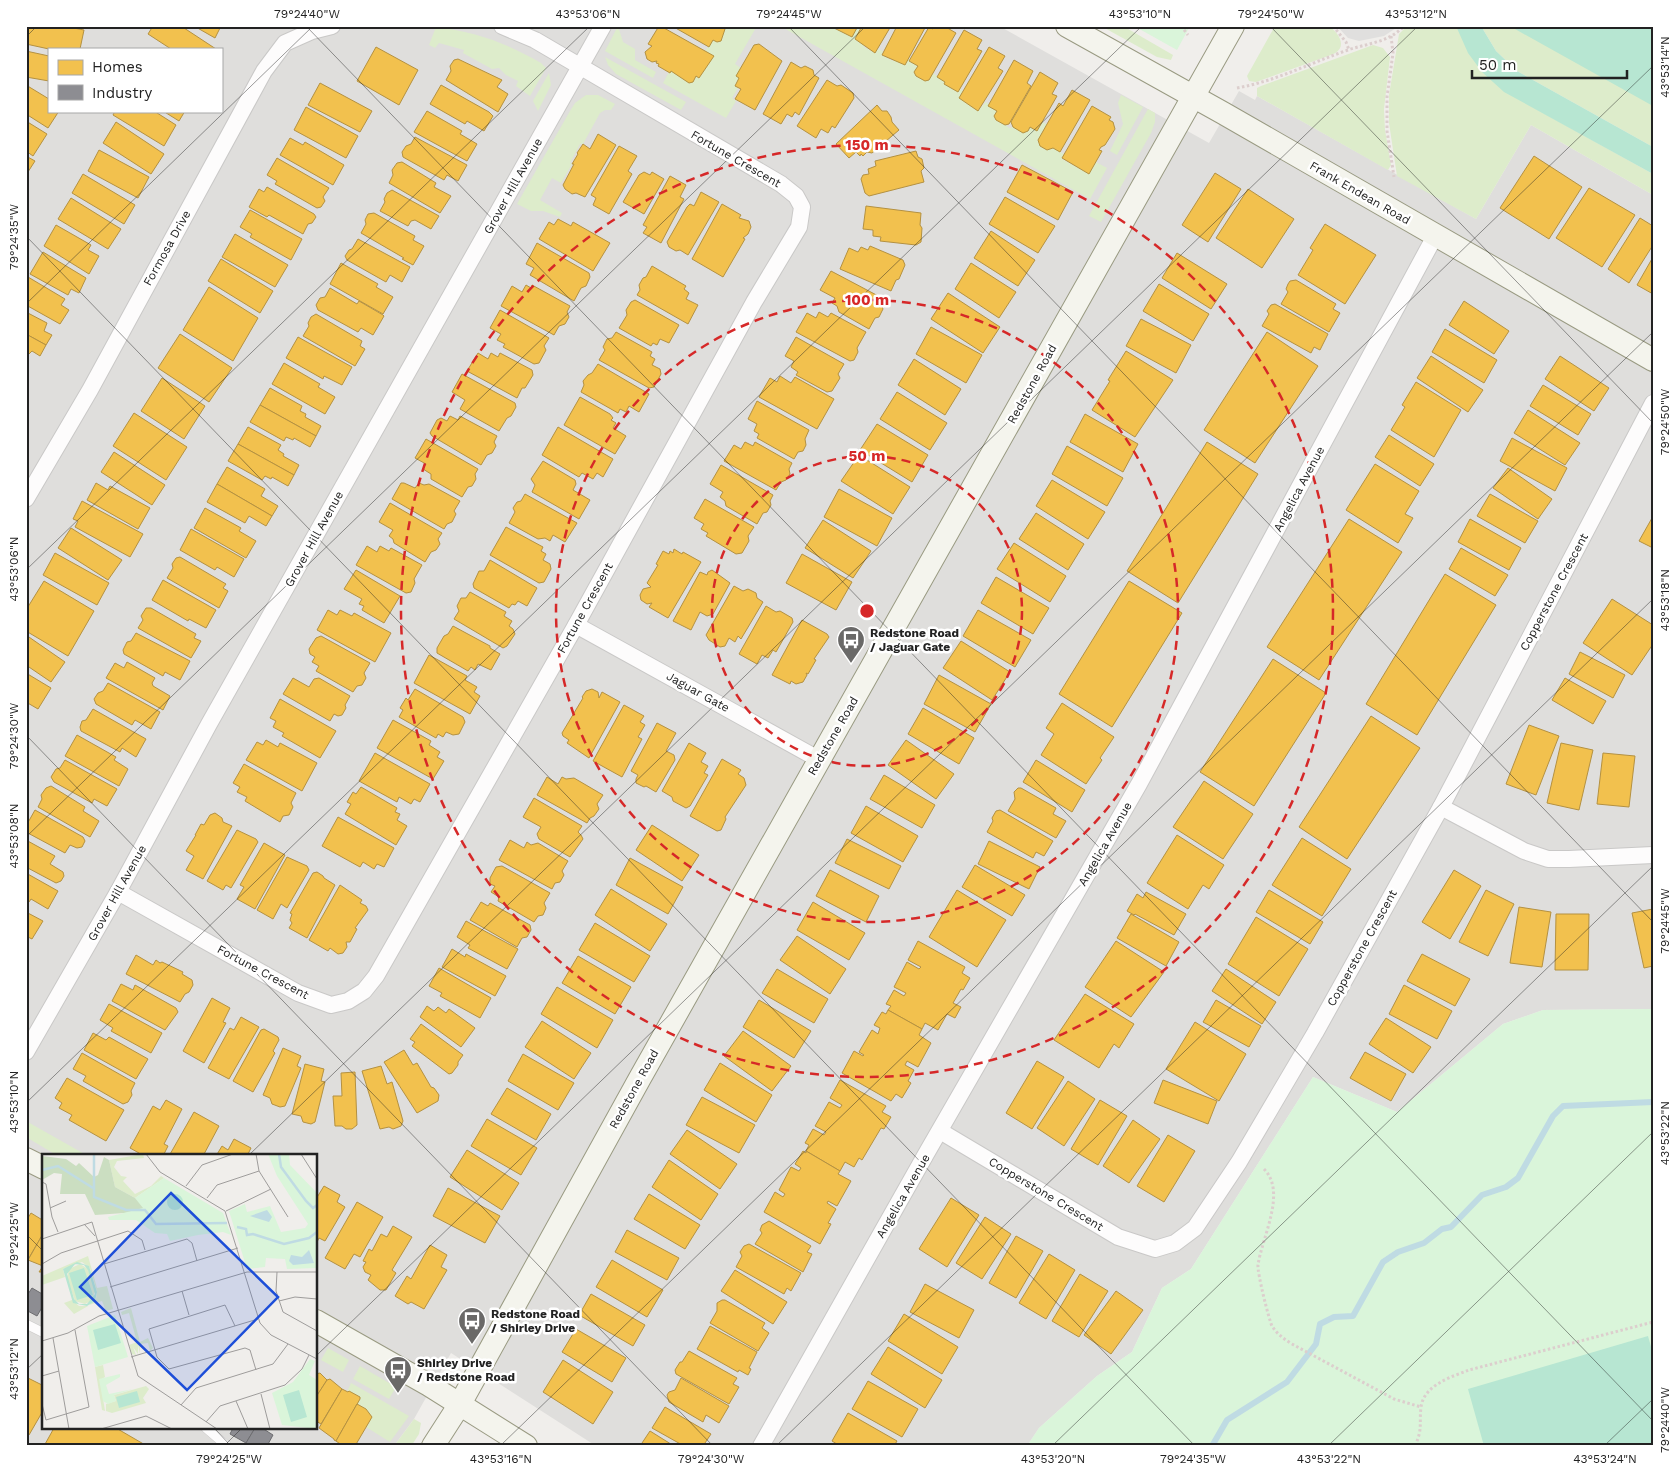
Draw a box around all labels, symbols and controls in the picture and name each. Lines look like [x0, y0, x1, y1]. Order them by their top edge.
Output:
text: 79°24'40"W [274, 7, 340, 21]
text: 43°53'06"N [555, 7, 621, 21]
text: 79°24'45"W [756, 7, 822, 21]
text: 43°53'10"N [1109, 7, 1171, 21]
text: 79°24'50"W [1238, 7, 1305, 21]
text: 43°53'12"N [1385, 7, 1447, 21]
text: 43°53'14"N [1658, 36, 1672, 98]
legend [48, 48, 222, 112]
scale bar [1472, 48, 1626, 80]
text: 50 m [1479, 56, 1516, 74]
text: Homes [92, 58, 143, 76]
text: Industry [92, 84, 153, 102]
street label: Fortune Crescent [689, 128, 783, 190]
street label: Grover Hill Avenue [481, 136, 545, 236]
text: 150 m [845, 136, 889, 154]
street label: Frank Endean Road [1307, 159, 1413, 227]
text: 79°24'35"W [7, 203, 21, 270]
street label: Formosa Drive [140, 208, 194, 288]
text: 100 m [845, 291, 889, 309]
street label: Redstone Road [1004, 342, 1060, 426]
text: 79°24'50"W [1658, 388, 1672, 455]
street label: Angelica Avenue [1271, 444, 1327, 534]
text: 50 m [849, 447, 885, 465]
street label: Grover Hill Avenue [282, 489, 346, 589]
street label: Copperstone Crescent [1517, 531, 1591, 653]
text: 43°53'06"N [7, 536, 21, 602]
street label: Fortune Crescent [554, 560, 616, 656]
text: 43°53'18"N [1658, 569, 1672, 631]
centre of rings [858, 602, 876, 620]
bus stop icon: Redstone Road / Jaguar Gate [836, 625, 866, 664]
place label: Redstone Road / Jaguar Gate [870, 626, 959, 654]
street label: Jaguar Gate [664, 669, 732, 715]
street label: Redstone Road [805, 694, 861, 778]
text: 79°24'30"W [7, 702, 21, 769]
street label: Angelica Avenue [1075, 799, 1135, 889]
text: 43°53'08"N [7, 803, 21, 869]
street label: Grover Hill Avenue [85, 843, 149, 943]
street label: Copperstone Crescent [1324, 887, 1400, 1009]
text: 79°24'45"W [1658, 888, 1672, 954]
street label: Fortune Crescent [215, 942, 311, 1002]
street label: Redstone Road [606, 1047, 662, 1131]
text: 43°53'10"N [7, 1071, 21, 1133]
text: 43°53'22"N [1658, 1101, 1672, 1165]
street label: Angelica Avenue [873, 1151, 933, 1241]
inset map [42, 1154, 318, 1430]
street label: Copperstone Crescent [986, 1154, 1106, 1234]
text: 79°24'25"W [7, 1201, 21, 1268]
bus stop icon: Redstone Road / Shirley Drive [457, 1306, 487, 1345]
place label: Redstone Road / Shirley Drive [491, 1307, 580, 1335]
text: 43°53'12"N [7, 1338, 21, 1400]
bus stop icon: Shirley Drive / Redstone Road [383, 1355, 413, 1394]
place label: Shirley Drive / Redstone Road [417, 1356, 515, 1384]
text: 79°24'40"W [1658, 1387, 1672, 1453]
text: 79°24'25"W [196, 1452, 263, 1466]
text: 43°53'16"N [470, 1452, 532, 1466]
text: 79°24'30"W [678, 1452, 745, 1466]
text: 43°53'20"N [1021, 1452, 1085, 1466]
text: 79°24'35"W [1160, 1452, 1227, 1466]
text: 43°53'22"N [1297, 1452, 1361, 1466]
text: 43°53'24"N [1573, 1452, 1637, 1466]

